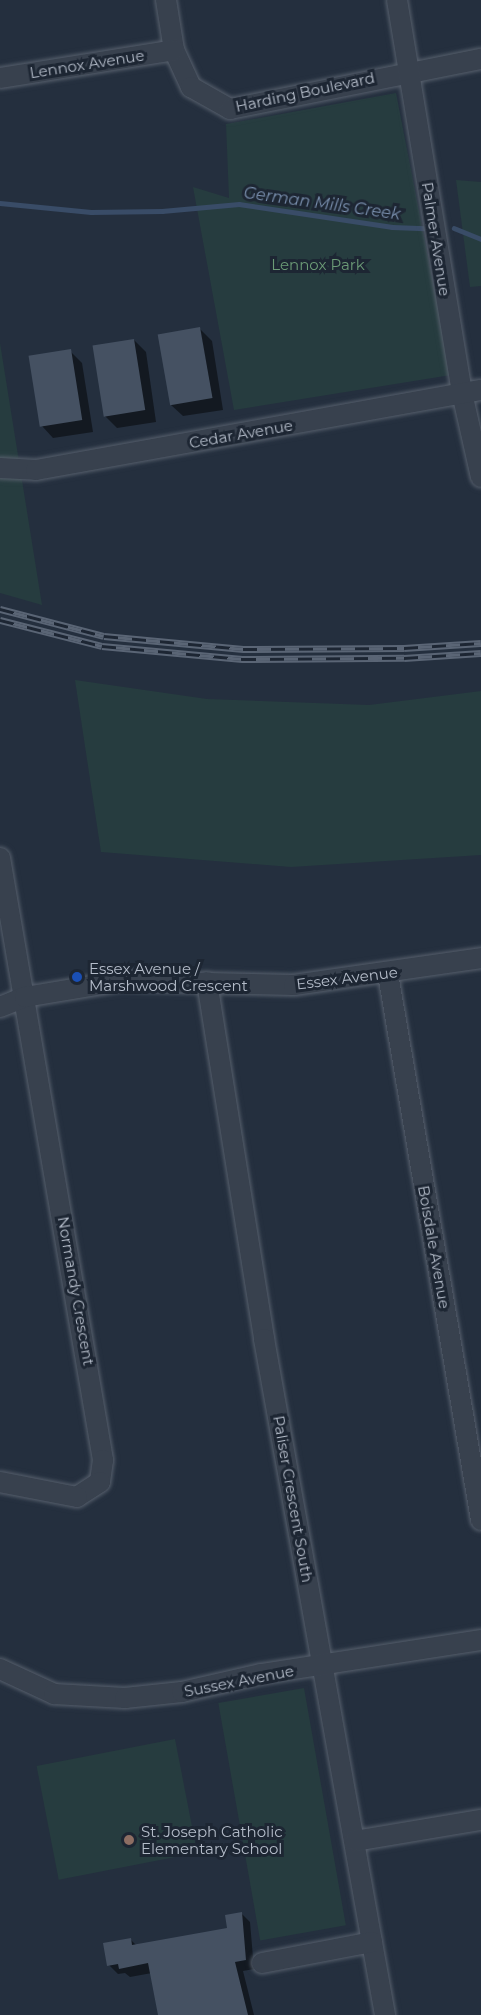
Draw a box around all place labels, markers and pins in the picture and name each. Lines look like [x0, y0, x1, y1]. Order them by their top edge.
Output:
place label: Essex Avenue / Marshwood Crescent [89, 959, 248, 994]
marker: Essex Avenue / Marshwood Crescent [70, 970, 84, 984]
place label: St. Joseph Catholic Elementary School [141, 1822, 283, 1857]
marker: St. Joseph Catholic Elementary School [122, 1833, 136, 1847]

